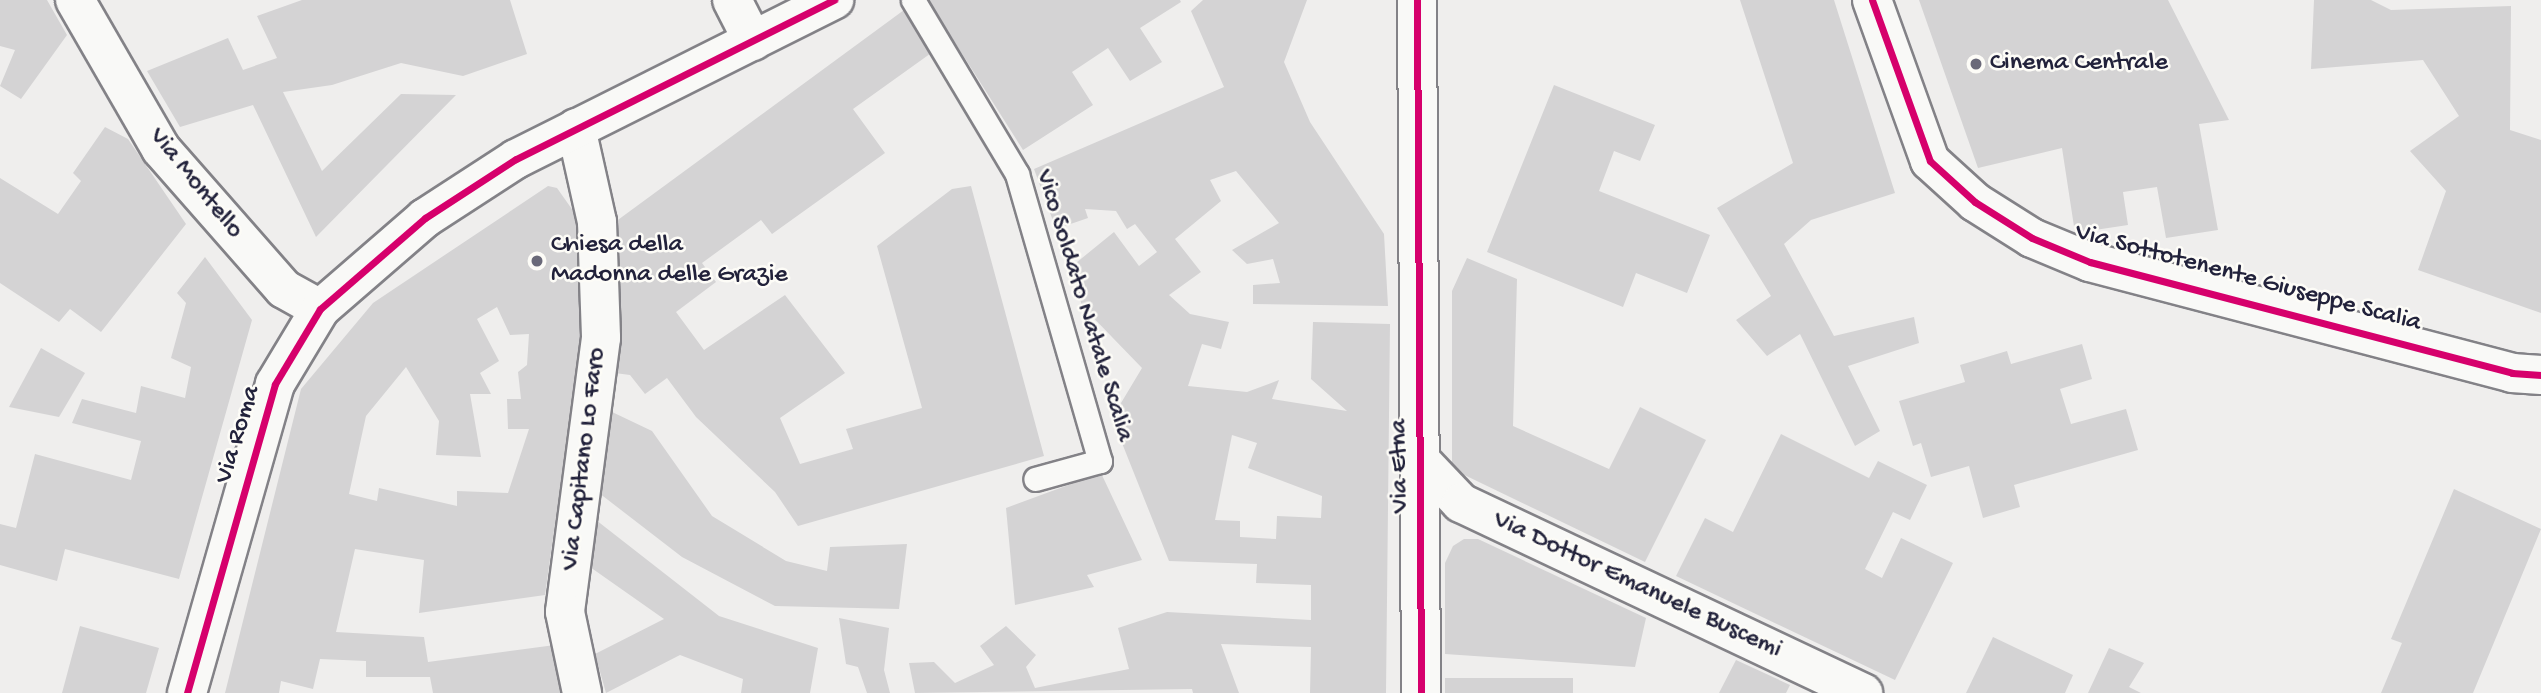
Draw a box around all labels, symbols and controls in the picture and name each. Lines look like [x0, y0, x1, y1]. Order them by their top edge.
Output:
place label: Cinema Centrale [1990, 48, 2168, 80]
marker: Cinema Centrale [1968, 56, 1984, 72]
street label: Via Montello [141, 122, 249, 246]
street label: Vico Soldato Natale Scalia [1027, 166, 1139, 446]
street label: Via Sottotenente Giuseppe Scalia [2072, 218, 2424, 340]
place label: Chiesa della Madonna delle Grazie [551, 230, 788, 292]
marker: Chiesa della Madonna delle Grazie [529, 253, 545, 269]
street label: Via Capitano Lo Faro [556, 346, 614, 572]
street label: Via Roma [209, 382, 269, 488]
street label: Via Etna [1385, 419, 1417, 513]
street label: Via Dottor Emanuele Buscemi [1488, 505, 1786, 667]

